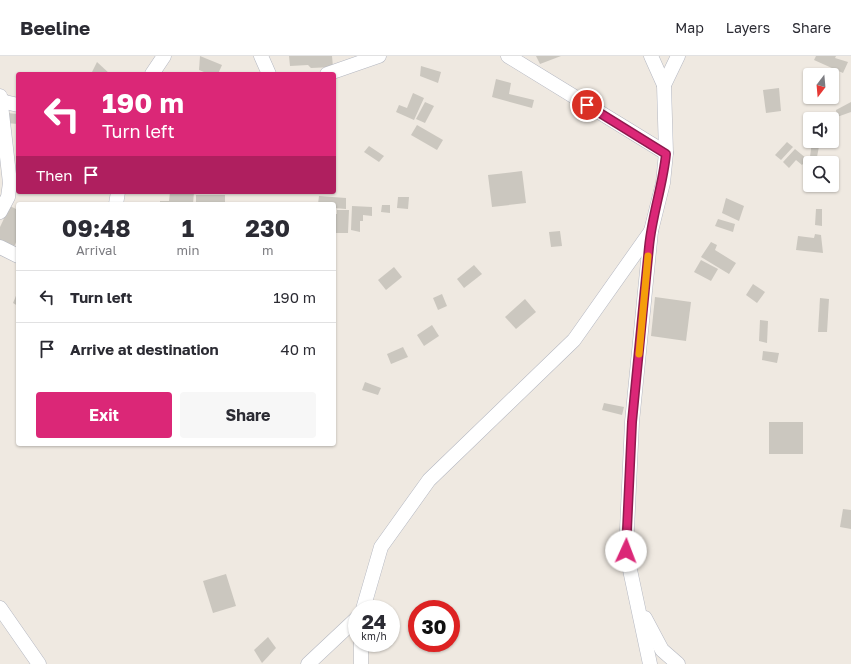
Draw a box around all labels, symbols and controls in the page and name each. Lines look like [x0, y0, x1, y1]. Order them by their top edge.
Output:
text: Beeline [20, 16, 90, 39]
text: Map [675, 19, 704, 36]
text: Layers [726, 19, 770, 36]
text: Share [792, 19, 831, 36]
north arrow [803, 68, 839, 104]
map controls [803, 68, 839, 192]
text: 190 m [102, 86, 184, 119]
icon: left [36, 88, 88, 140]
pin [570, 88, 604, 122]
icon: arrive [576, 94, 598, 116]
button: sound [803, 112, 839, 148]
text: Turn left [102, 120, 175, 142]
button: search [803, 156, 839, 192]
icon: arrive [80, 164, 102, 186]
text: Then [36, 166, 72, 184]
text: 09:48 [62, 213, 131, 242]
text: 1 [182, 213, 194, 242]
text: 230 [245, 213, 290, 242]
text: Arrival [76, 242, 117, 258]
text: min [176, 242, 199, 258]
text: m [262, 242, 273, 258]
icon: left [36, 286, 58, 308]
text: Turn left [70, 288, 132, 306]
text: 190 m [273, 288, 316, 306]
icon: arrive [36, 338, 58, 360]
text: Arrive at destination [70, 340, 219, 358]
text: 40 m [281, 340, 316, 358]
button: Exit [36, 392, 172, 438]
button: Share [180, 392, 316, 438]
position arrow [605, 530, 647, 572]
speed limit sign: 30 [408, 600, 460, 652]
text: 24 [362, 609, 386, 633]
text: km/h [361, 630, 387, 642]

